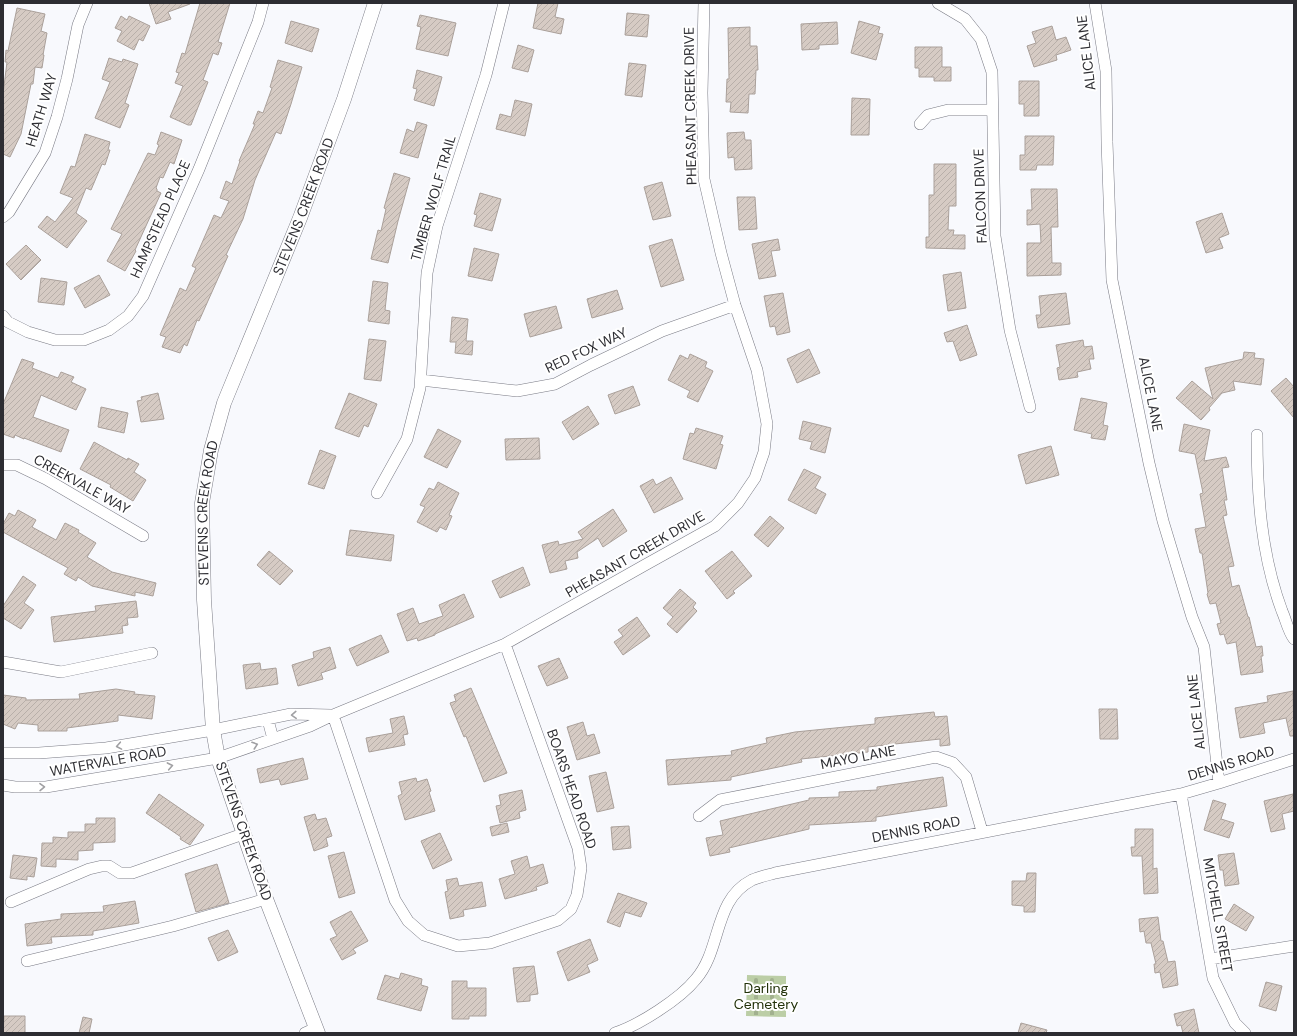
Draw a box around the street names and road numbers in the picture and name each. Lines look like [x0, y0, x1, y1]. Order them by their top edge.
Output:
street label: ALICE LANE [1072, 14, 1100, 92]
street label: PHEASANT CREEK DRIVE [680, 27, 700, 185]
street label: HEATH WAY [21, 71, 61, 149]
street label: TIMBER WOLF TRAIL [406, 133, 460, 263]
street label: STEVENS CREEK ROAD [268, 135, 338, 278]
street label: FALCON DRIVE [969, 148, 991, 244]
street label: HAMPSTEAD PLACE [126, 157, 194, 281]
street label: RED FOX WAY [542, 323, 630, 377]
street label: ALICE LANE [1135, 355, 1167, 433]
street label: STEVENS CREEK ROAD [193, 438, 222, 586]
street label: CREEKVALE WAY [31, 450, 133, 518]
street label: PHEASANT CREEK DRIVE [562, 507, 708, 601]
street label: ALICE LANE [1183, 673, 1209, 751]
street label: BOARS HEAD ROAD [543, 727, 601, 851]
street label: MAYO LANE [819, 741, 897, 773]
street label: DENNIS ROAD [1186, 741, 1276, 785]
street label: WATERVALE ROAD [48, 742, 168, 780]
street label: STEVENS CREEK ROAD [212, 759, 276, 903]
street label: DENNIS ROAD [870, 812, 962, 846]
street label: MITCHELL STREET [1199, 856, 1237, 974]

